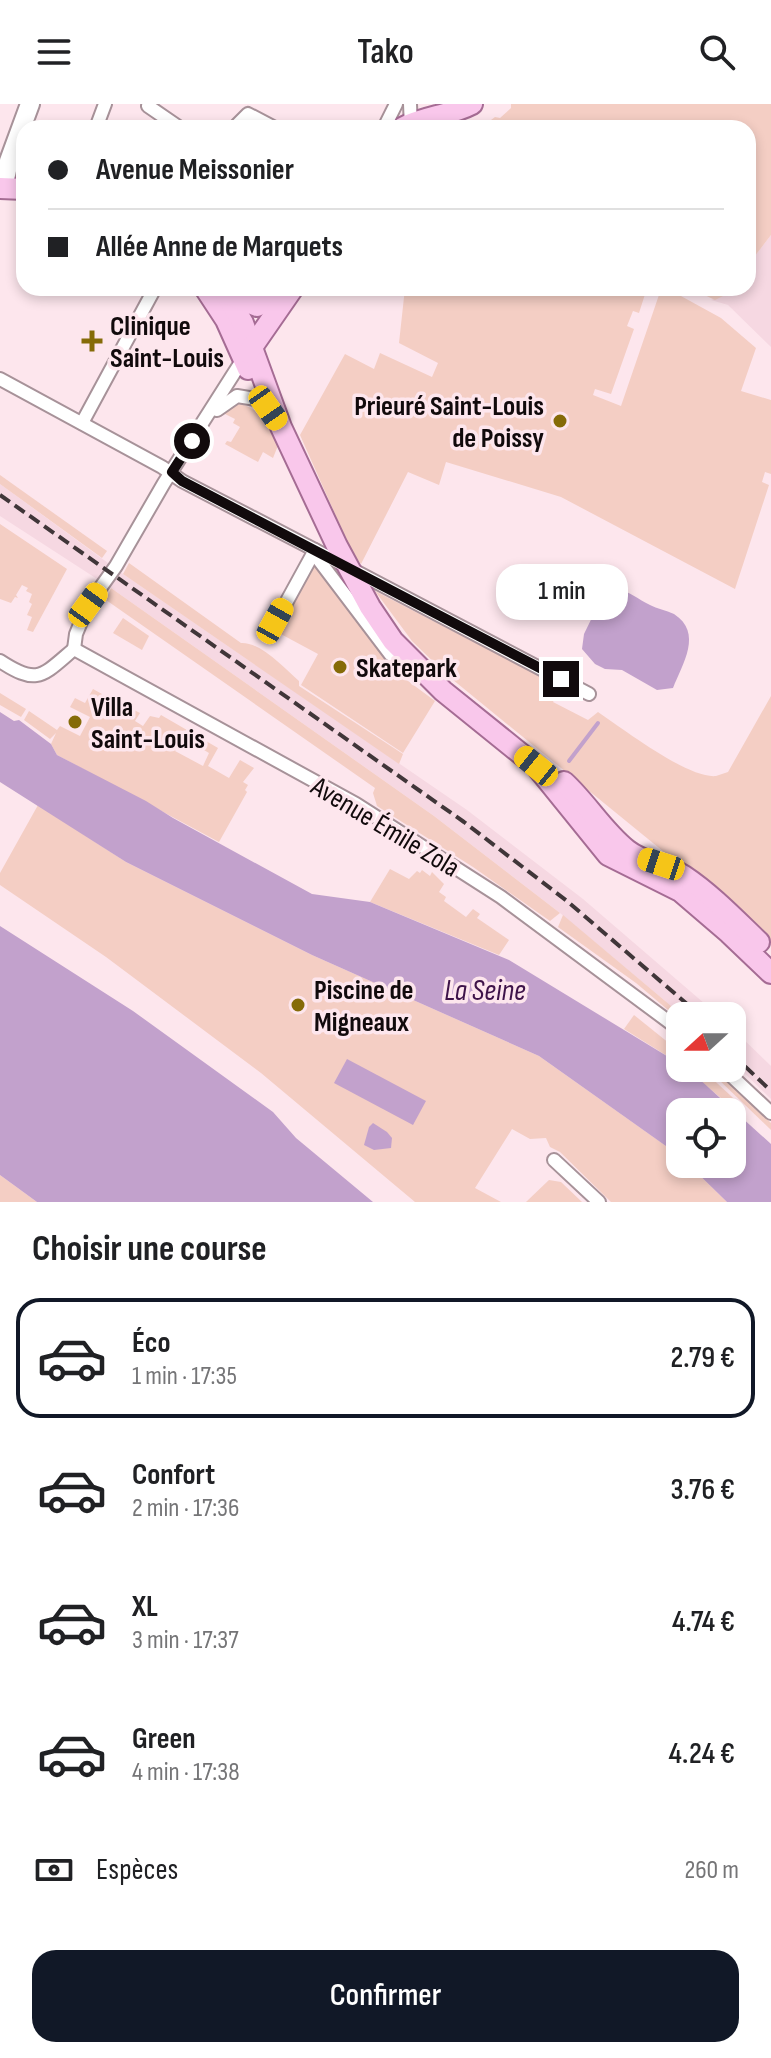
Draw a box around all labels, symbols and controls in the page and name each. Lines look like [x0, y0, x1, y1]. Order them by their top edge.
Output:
icon: menu [32, 30, 76, 74]
icon: search [695, 30, 739, 74]
text: Tako [357, 31, 414, 74]
text: Avenue Meissonier [96, 152, 294, 188]
text: Allée Anne de Marquets [96, 229, 343, 265]
place label: Clinique Saint-Louis [110, 310, 224, 375]
marker: Clinique Saint-Louis [81, 330, 103, 352]
car [244, 381, 292, 435]
place label: Prieuré Saint-Louis de Poissy [354, 390, 544, 455]
marker: Prieuré Saint-Louis de Poissy [551, 412, 569, 430]
route start [174, 423, 210, 459]
callout: 1 min [495, 563, 627, 619]
text: 1 min [538, 576, 586, 607]
car [64, 579, 112, 631]
car [253, 594, 297, 648]
place label: Skatepark [356, 652, 457, 685]
marker: Skatepark [331, 658, 349, 676]
route end [543, 661, 579, 697]
place label: Villa Saint-Louis [91, 691, 205, 756]
marker: Villa Saint-Louis [66, 713, 84, 731]
car [510, 742, 562, 790]
street label: Avenue Émile Zola [304, 770, 465, 884]
car [634, 845, 688, 883]
water label: La Seine [444, 973, 526, 1009]
place label: Piscine de Migneaux [314, 974, 414, 1039]
marker: Piscine de Migneaux [289, 996, 307, 1014]
north arrow [666, 1002, 746, 1082]
map controls [666, 1002, 746, 1178]
button: locate [666, 1098, 746, 1178]
text: Choisir une course [32, 1228, 267, 1271]
icon: car [36, 1322, 108, 1394]
text: Éco [132, 1325, 171, 1361]
text: 2.79 € [671, 1340, 735, 1376]
text: 1 min · 17:35 [132, 1361, 237, 1392]
icon: car [36, 1454, 108, 1526]
text: Confort [132, 1457, 215, 1493]
text: 3.76 € [670, 1472, 735, 1508]
text: 2 min · 17:36 [132, 1493, 239, 1524]
icon: car [36, 1586, 108, 1658]
text: XL [132, 1589, 158, 1625]
text: 4.74 € [672, 1604, 735, 1640]
text: 3 min · 17:37 [132, 1625, 239, 1656]
icon: car [36, 1718, 108, 1790]
text: Green [132, 1721, 196, 1757]
text: 4.24 € [669, 1736, 735, 1772]
text: 4 min · 17:38 [132, 1757, 240, 1788]
icon: cash [32, 1848, 76, 1892]
text: Espèces [96, 1852, 178, 1888]
text: 260 m [684, 1855, 739, 1886]
button: Confirmer [32, 1950, 739, 2042]

